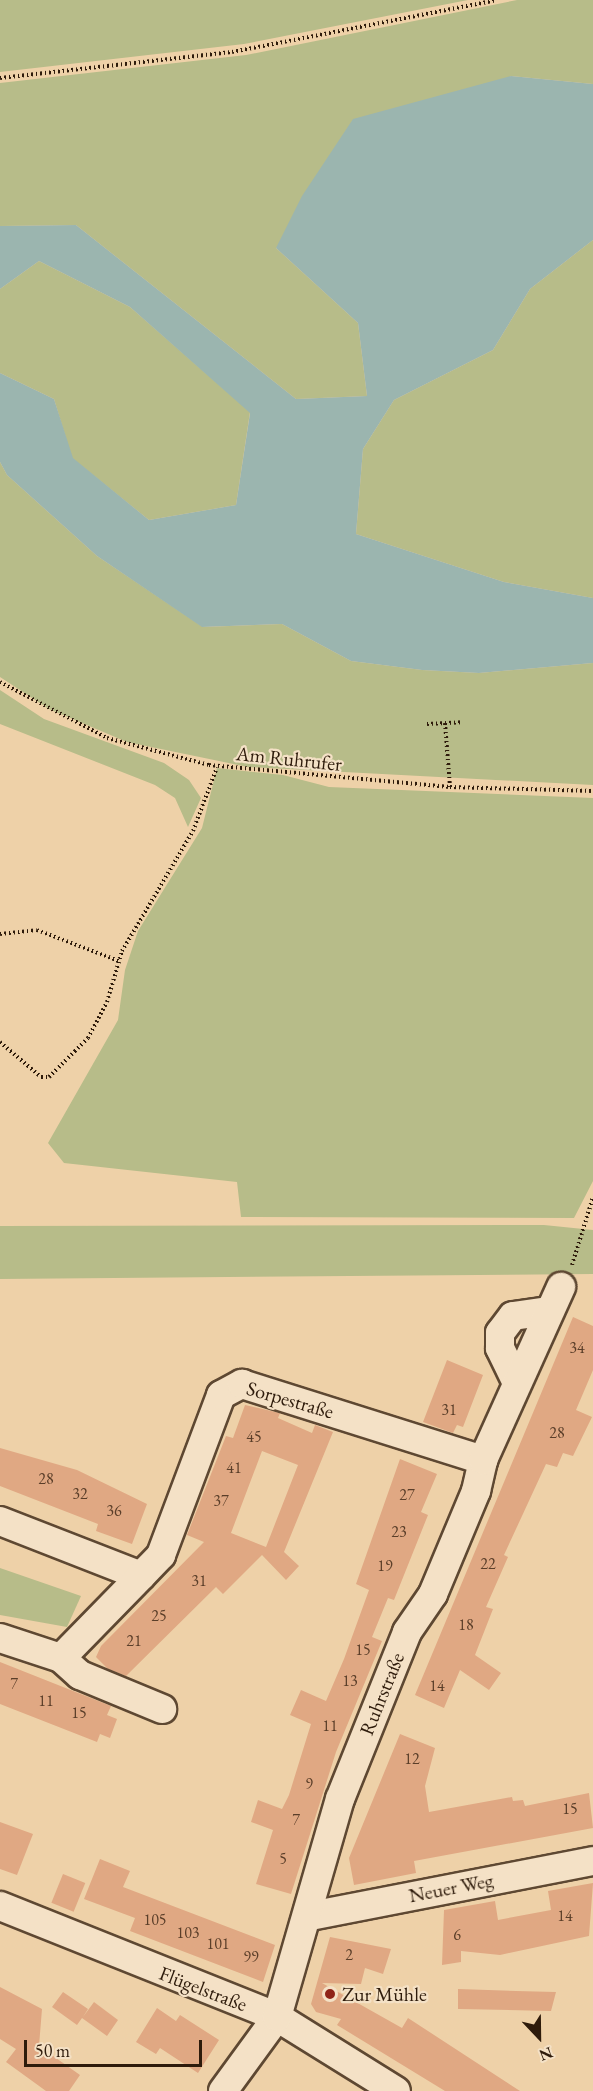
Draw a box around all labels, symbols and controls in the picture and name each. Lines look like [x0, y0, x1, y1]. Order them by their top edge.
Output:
street label: Am Ruhrufer [235, 742, 343, 776]
house number: 34 [569, 1338, 585, 1358]
street label: Sorpestraße [244, 1376, 336, 1424]
house number: 31 [441, 1400, 457, 1420]
house number: 28 [549, 1423, 565, 1443]
house number: 45 [246, 1427, 262, 1447]
house number: 41 [226, 1458, 242, 1478]
house number: 28 [38, 1469, 54, 1489]
house number: 32 [72, 1484, 88, 1504]
house number: 27 [399, 1485, 415, 1505]
house number: 37 [213, 1491, 229, 1511]
house number: 36 [106, 1501, 122, 1521]
house number: 23 [391, 1522, 407, 1542]
house number: 22 [480, 1554, 496, 1574]
house number: 19 [377, 1556, 393, 1576]
house number: 31 [191, 1571, 207, 1591]
house number: 25 [151, 1606, 167, 1626]
house number: 18 [458, 1615, 474, 1635]
house number: 21 [126, 1631, 142, 1651]
house number: 15 [355, 1640, 371, 1660]
street label: Ruhrstraße [355, 1649, 409, 1739]
house number: 13 [342, 1671, 358, 1691]
house number: 7 [10, 1674, 18, 1694]
house number: 14 [429, 1676, 445, 1696]
house number: 11 [38, 1691, 54, 1711]
house number: 15 [71, 1703, 87, 1723]
house number: 11 [322, 1716, 338, 1736]
house number: 12 [404, 1749, 420, 1769]
house number: 9 [305, 1774, 313, 1794]
house number: 15 [562, 1799, 578, 1819]
house number: 7 [292, 1810, 300, 1830]
house number: 5 [279, 1849, 287, 1869]
street label: Neuer Weg [407, 1868, 495, 1908]
house number: 14 [557, 1906, 573, 1926]
house number: 105 [143, 1910, 167, 1930]
house number: 103 [176, 1923, 200, 1943]
house number: 6 [453, 1925, 461, 1945]
house number: 101 [206, 1934, 230, 1954]
house number: 2 [345, 1945, 353, 1965]
house number: 99 [243, 1947, 259, 1967]
street label: Flügelstraße [156, 1961, 250, 2017]
place label: Zur Mühle [342, 1982, 427, 2006]
marker: Zur Mühle [323, 1987, 337, 2001]
north arrow [509, 2007, 569, 2067]
scale bar [27, 2028, 206, 2066]
text: 50 m [35, 2039, 70, 2062]
text: N [536, 2042, 556, 2066]

